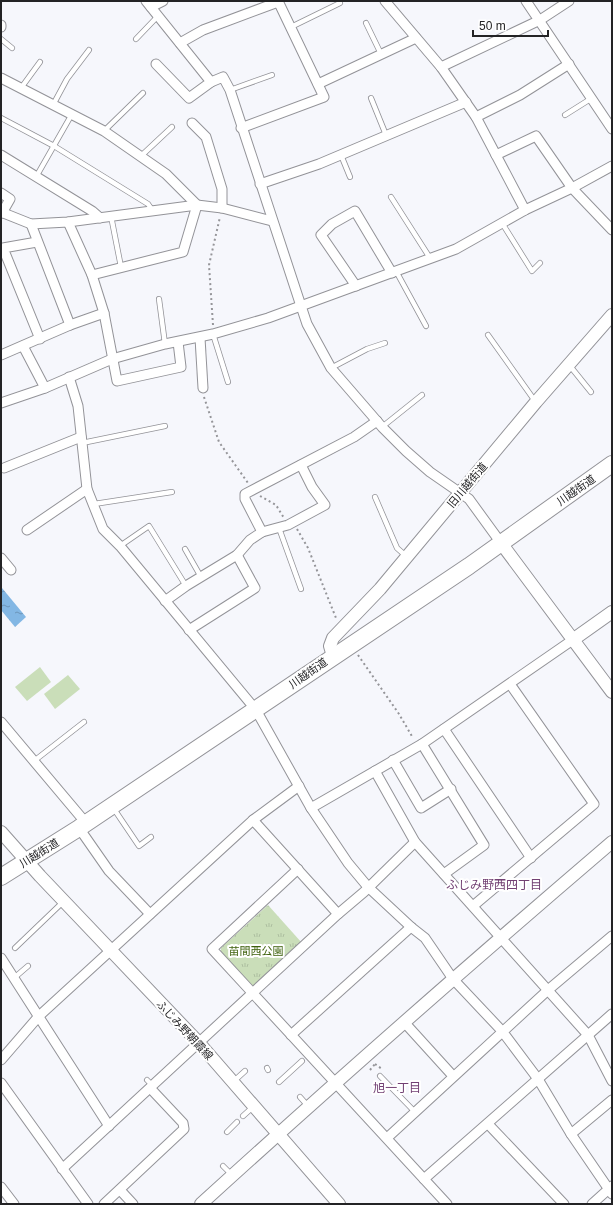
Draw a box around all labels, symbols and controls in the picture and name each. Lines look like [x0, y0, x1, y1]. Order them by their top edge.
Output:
scale bar [473, 12, 548, 38]
text: 50 m [479, 19, 506, 33]
street label: 旧川越街道 [445, 460, 489, 510]
street label: 川越街道 [555, 472, 597, 508]
street label: 川越街道 [287, 655, 329, 691]
street label: 川越街道 [17, 836, 61, 870]
district label: ふじみ野西四丁目 [446, 878, 542, 892]
park label: 苗間西公園 [229, 945, 284, 957]
street label: ふじみ野朝霞線 [154, 998, 216, 1062]
district label: 旭一丁目 [373, 1081, 421, 1095]

